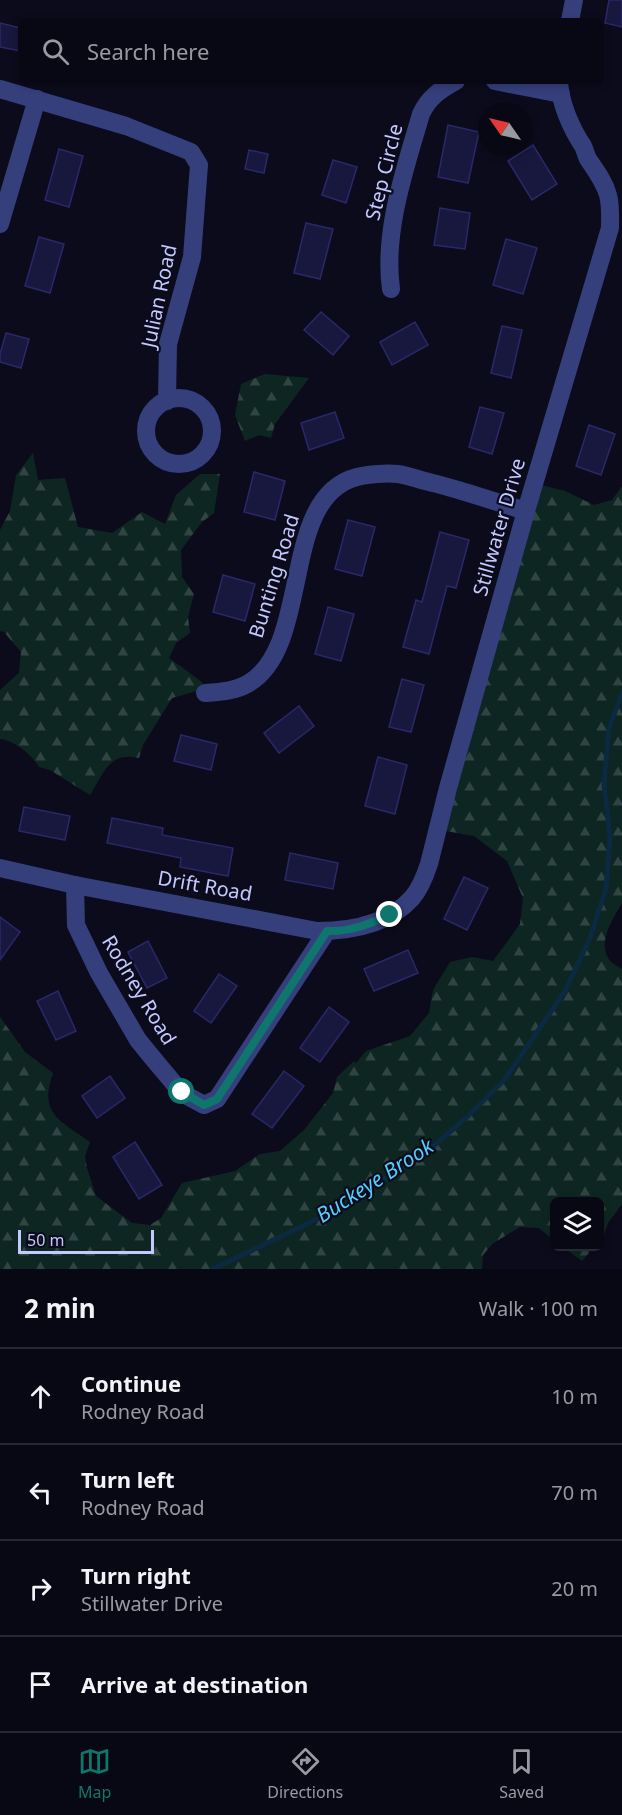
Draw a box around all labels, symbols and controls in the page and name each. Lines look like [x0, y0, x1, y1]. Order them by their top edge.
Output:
search box [18, 18, 604, 84]
icon: search [39, 35, 72, 68]
text: Search here [87, 36, 209, 66]
north arrow [478, 102, 532, 156]
street label: Step Circle [358, 121, 409, 223]
street label: Julian Road [134, 242, 183, 352]
street label: Stillwater Drive [466, 455, 531, 599]
street label: Bunting Road [242, 511, 305, 641]
street label: Drift Road [156, 864, 254, 907]
route end [376, 901, 402, 927]
street label: Rodney Road [96, 930, 183, 1050]
route start [168, 1078, 194, 1104]
water label: Buckeye Brook [310, 1131, 440, 1229]
map controls [550, 1197, 604, 1251]
button: layers [550, 1197, 604, 1251]
scale bar [18, 1227, 154, 1254]
text: 50 m [27, 1229, 64, 1251]
text: 2 min [24, 1290, 96, 1326]
text: Walk · 100 m [479, 1295, 598, 1322]
text: Continue [81, 1368, 181, 1398]
icon: ahead [24, 1380, 57, 1413]
text: 10 m [551, 1383, 598, 1410]
text: Rodney Road [81, 1398, 205, 1425]
text: Turn left [81, 1464, 175, 1494]
icon: left [24, 1476, 57, 1509]
text: 70 m [551, 1479, 598, 1506]
text: Rodney Road [81, 1494, 205, 1521]
text: Turn right [81, 1560, 191, 1590]
icon: right [24, 1572, 57, 1605]
text: 20 m [551, 1575, 598, 1602]
text: Stillwater Drive [81, 1590, 223, 1617]
icon: arrive [24, 1668, 57, 1701]
text: Arrive at destination [81, 1669, 308, 1699]
tab: Map [78, 1745, 111, 1803]
tab: Directions [267, 1745, 343, 1803]
tab: Saved [499, 1745, 544, 1803]

